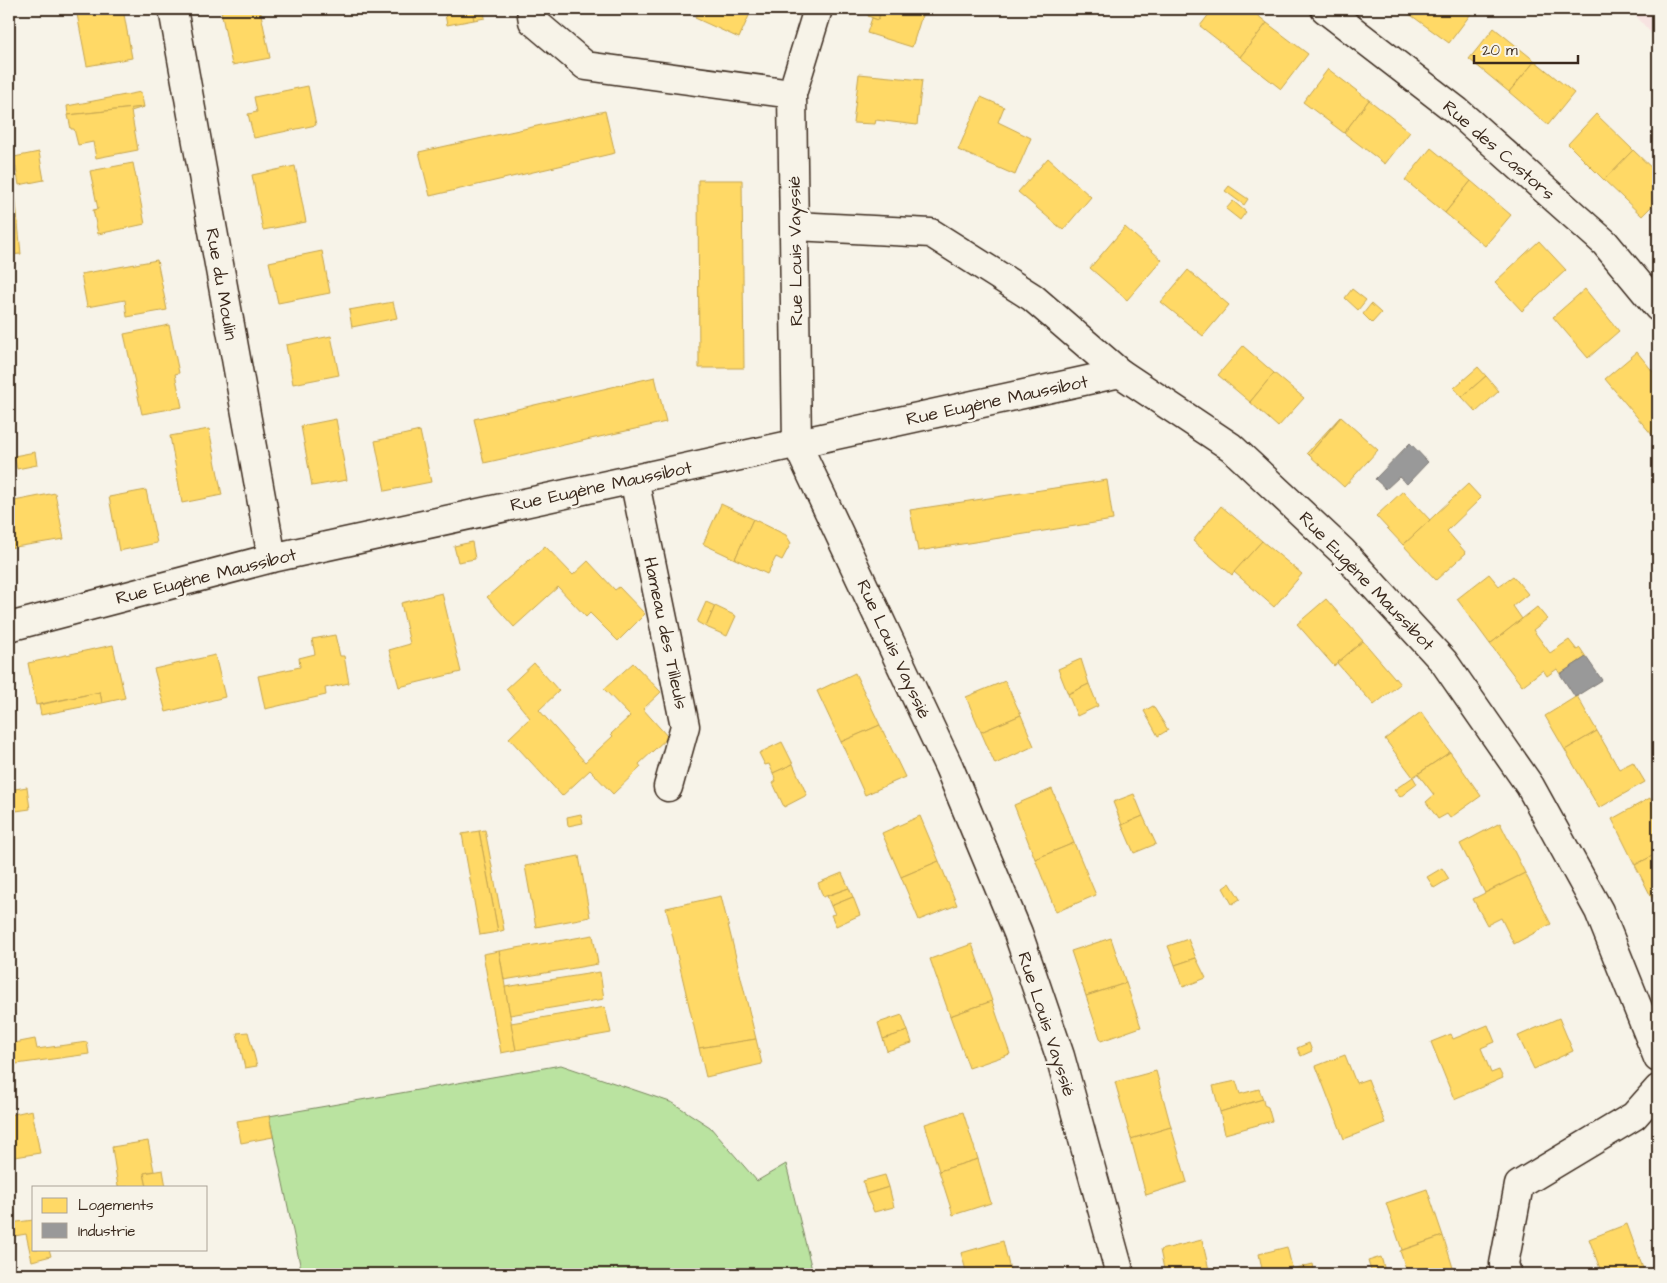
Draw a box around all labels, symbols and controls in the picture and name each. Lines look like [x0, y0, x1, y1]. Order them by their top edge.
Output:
scale bar [1474, 32, 1578, 64]
text: 20 m [1482, 40, 1518, 61]
street label: Rue des Castors [1437, 95, 1560, 206]
street label: Rue Louis Vayssié [782, 175, 810, 326]
street label: Rue du Moulin [199, 226, 244, 342]
street label: Rue Eugène Maussibot [904, 369, 1091, 433]
street label: Rue Eugène Maussibot [508, 455, 695, 519]
street label: Rue Eugène Maussibot [1293, 506, 1440, 658]
street label: Rue Eugène Maussibot [113, 542, 300, 612]
street label: Hameau des Tilleuls [637, 555, 694, 711]
street label: Rue Louis Vayssié [850, 576, 937, 723]
street label: Rue Louis Vayssié [1010, 949, 1082, 1100]
legend [32, 1186, 208, 1250]
text: Logements [78, 1195, 154, 1217]
text: Industrie [78, 1221, 135, 1242]

